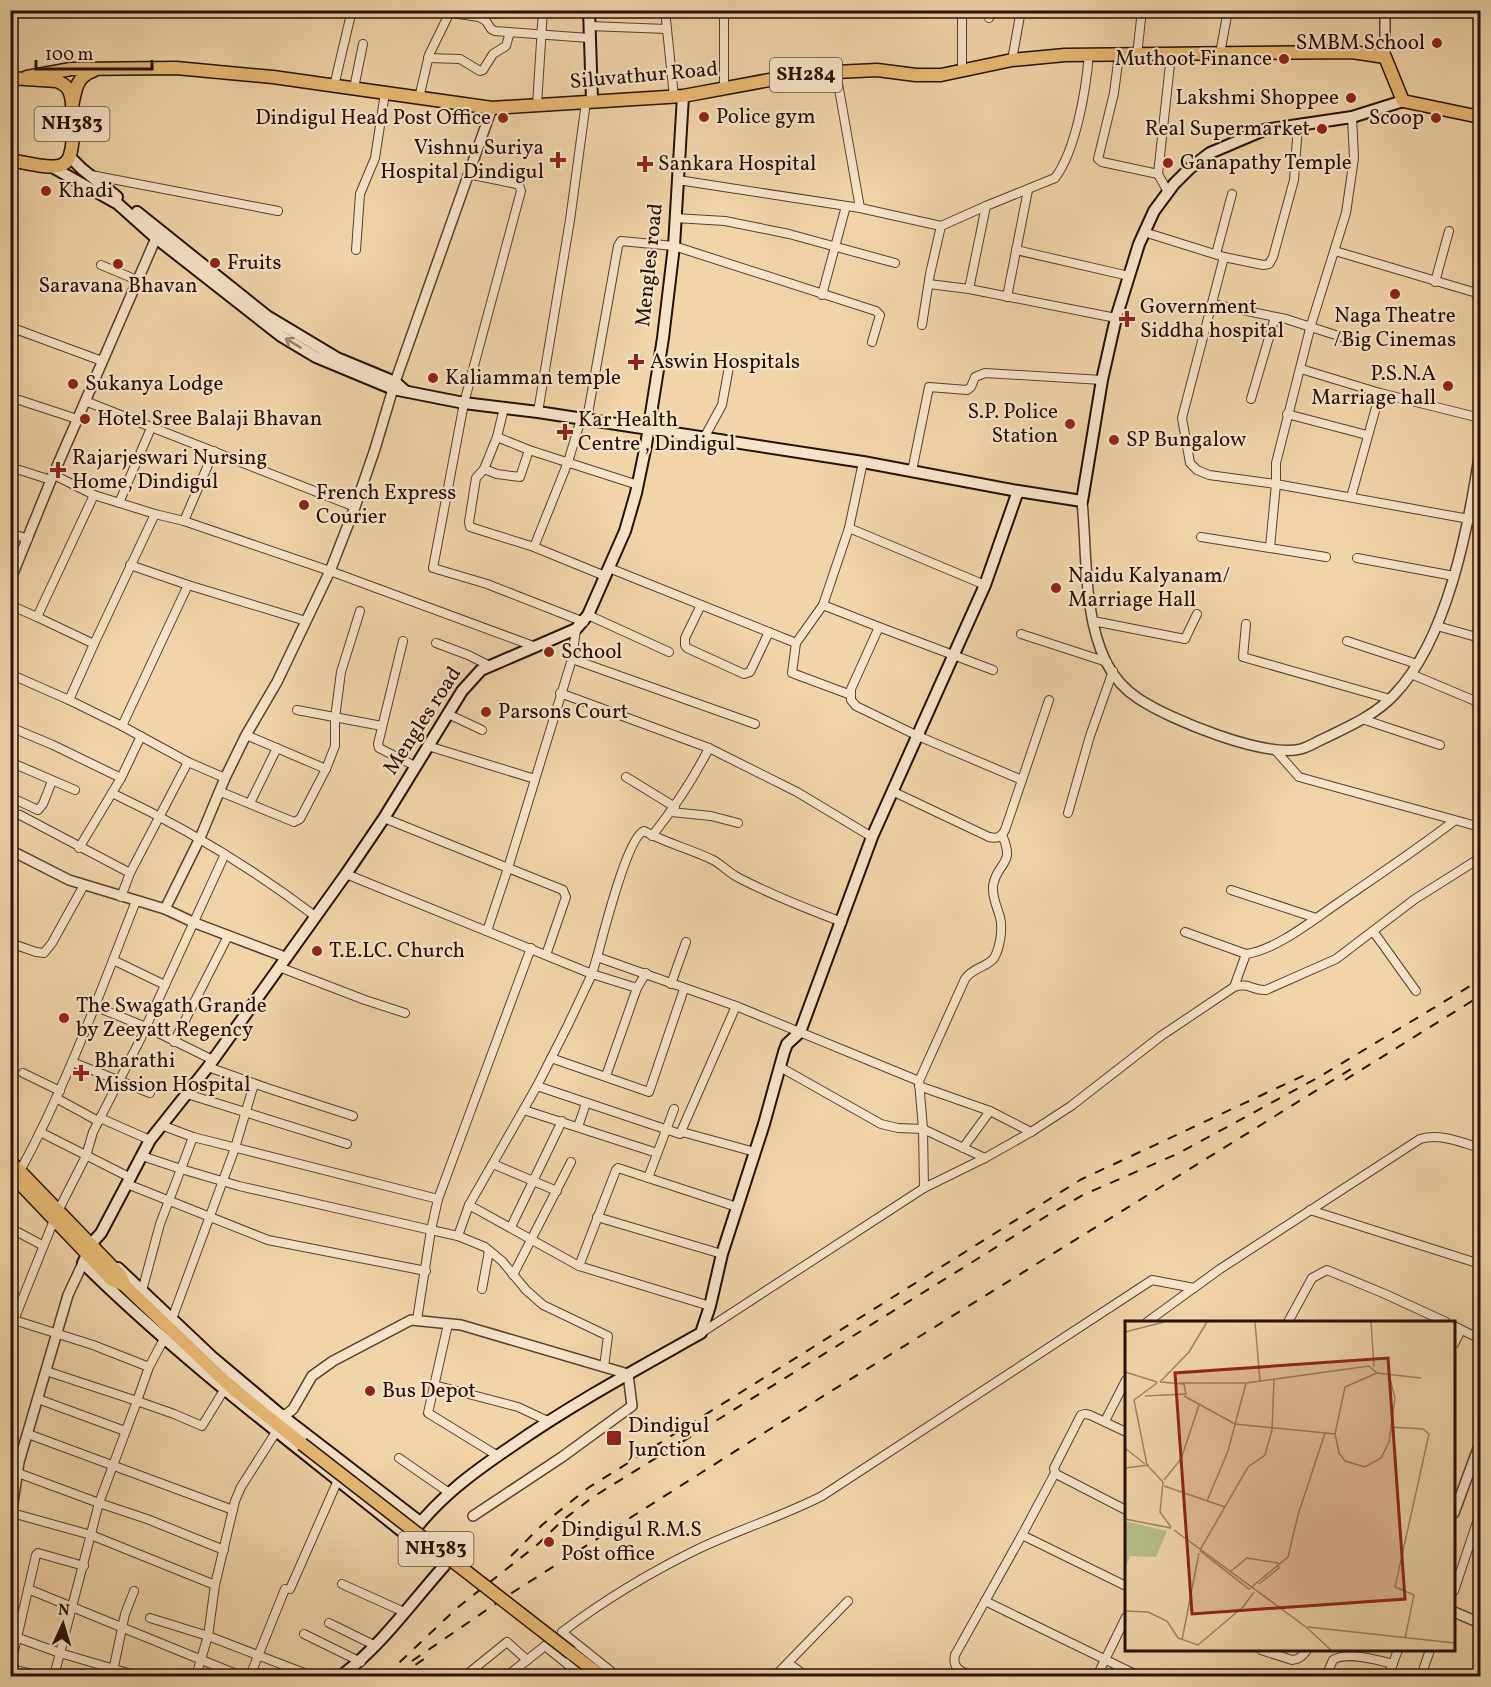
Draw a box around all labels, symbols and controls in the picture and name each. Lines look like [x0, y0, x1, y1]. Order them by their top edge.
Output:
place label: SMBM School [1296, 29, 1425, 58]
scale bar [36, 33, 152, 71]
marker: SMBM School [1430, 36, 1444, 50]
text: 100 m [45, 43, 94, 68]
place label: Muthoot Finance [1115, 45, 1272, 74]
marker: Muthoot Finance [1277, 52, 1291, 66]
street label: Siluvathur Road [569, 55, 719, 97]
road number: SH284 [770, 58, 842, 92]
place label: Lakshmi Shoppee [1175, 84, 1339, 113]
marker: Lakshmi Shoppee [1344, 91, 1358, 105]
place label: Police gym [716, 103, 816, 132]
place label: Dindigul Head Post Office [255, 104, 491, 133]
place label: Scoop [1369, 104, 1424, 133]
road number: NH383 [34, 107, 110, 141]
marker: Police gym [697, 110, 711, 124]
marker: Dindigul Head Post Office [496, 111, 510, 125]
marker: Scoop [1429, 111, 1443, 125]
place label: Real Supermarket [1145, 115, 1310, 144]
marker: Real Supermarket [1315, 122, 1329, 136]
place label: Vishnu Suriya Hospital Dindigul [380, 134, 544, 187]
place label: Ganapathy Temple [1180, 149, 1352, 178]
place label: Sankara Hospital [658, 150, 816, 179]
marker: Vishnu Suriya Hospital Dindigul [549, 151, 567, 169]
marker: Sankara Hospital [636, 155, 654, 173]
marker: Ganapathy Temple [1161, 156, 1175, 170]
place label: Khadi [58, 177, 113, 206]
marker: Khadi [39, 184, 53, 198]
street label: Mengles road [629, 202, 671, 328]
place label: Fruits [227, 249, 281, 278]
marker: Fruits [208, 256, 222, 270]
marker: Saravana Bhavan [111, 257, 125, 271]
place label: Saravana Bhavan [39, 272, 197, 301]
marker: Naga Theatre /Big Cinemas [1388, 287, 1402, 301]
place label: Government Siddha hospital [1140, 293, 1284, 346]
place label: Naga Theatre /Big Cinemas [1334, 302, 1456, 355]
marker: Government Siddha hospital [1118, 310, 1136, 328]
one-way arrow [285, 337, 303, 348]
place label: Aswin Hospitals [650, 348, 800, 377]
marker: Aswin Hospitals [627, 353, 645, 371]
place label: P.S.N.A Marriage hall [1311, 360, 1436, 413]
place label: Kaliamman temple [445, 364, 621, 393]
place label: Sukanya Lodge [85, 370, 224, 399]
marker: Kaliamman temple [426, 371, 440, 385]
marker: Sukanya Lodge [66, 377, 80, 391]
marker: P.S.N.A Marriage hall [1441, 379, 1455, 393]
place label: S.P. Police Station [968, 398, 1058, 451]
place label: Hotel Sree Balaji Bhavan [97, 405, 322, 434]
place label: Kar Health Centre , Dindigul [578, 406, 735, 459]
marker: Hotel Sree Balaji Bhavan [78, 412, 92, 426]
marker: S.P. Police Station [1063, 417, 1077, 431]
marker: Kar Health Centre , Dindigul [556, 423, 574, 441]
place label: SP Bungalow [1126, 426, 1246, 455]
marker: SP Bungalow [1107, 433, 1121, 447]
place label: Rajarjeswari Nursing Home, Dindigul [72, 444, 267, 497]
marker: Rajarjeswari Nursing Home, Dindigul [49, 461, 67, 479]
place label: French Express Courier [316, 479, 456, 532]
marker: French Express Courier [297, 498, 311, 512]
place label: Naidu Kalyanam/ Marriage Hall [1068, 562, 1231, 615]
marker: Naidu Kalyanam/ Marriage Hall [1049, 581, 1063, 595]
place label: School [561, 638, 622, 667]
marker: School [542, 645, 556, 659]
street label: Mengles road [377, 661, 469, 781]
place label: Parsons Court [498, 698, 628, 727]
marker: Parsons Court [479, 705, 493, 719]
place label: T.E.LC. Church [329, 937, 465, 966]
marker: T.E.LC. Church [310, 944, 324, 958]
place label: The Swagath Grande by Zeeyatt Regency [76, 992, 267, 1045]
marker: The Swagath Grande by Zeeyatt Regency [57, 1011, 71, 1025]
place label: Bharathi Mission Hospital [94, 1047, 251, 1100]
marker: Bharathi Mission Hospital [72, 1064, 90, 1082]
inset map [1125, 1321, 1455, 1651]
place label: Bus Depot [382, 1377, 476, 1406]
marker: Bus Depot [363, 1384, 377, 1398]
place label: Dindigul Junction [628, 1412, 709, 1465]
marker: Dindigul Junction [605, 1429, 623, 1447]
place label: Dindigul R.M.S Post office [561, 1516, 702, 1569]
road number: NH383 [398, 1532, 474, 1566]
marker: Dindigul R.M.S Post office [542, 1535, 556, 1549]
north arrow [33, 1594, 93, 1654]
text: N [57, 1600, 71, 1622]

